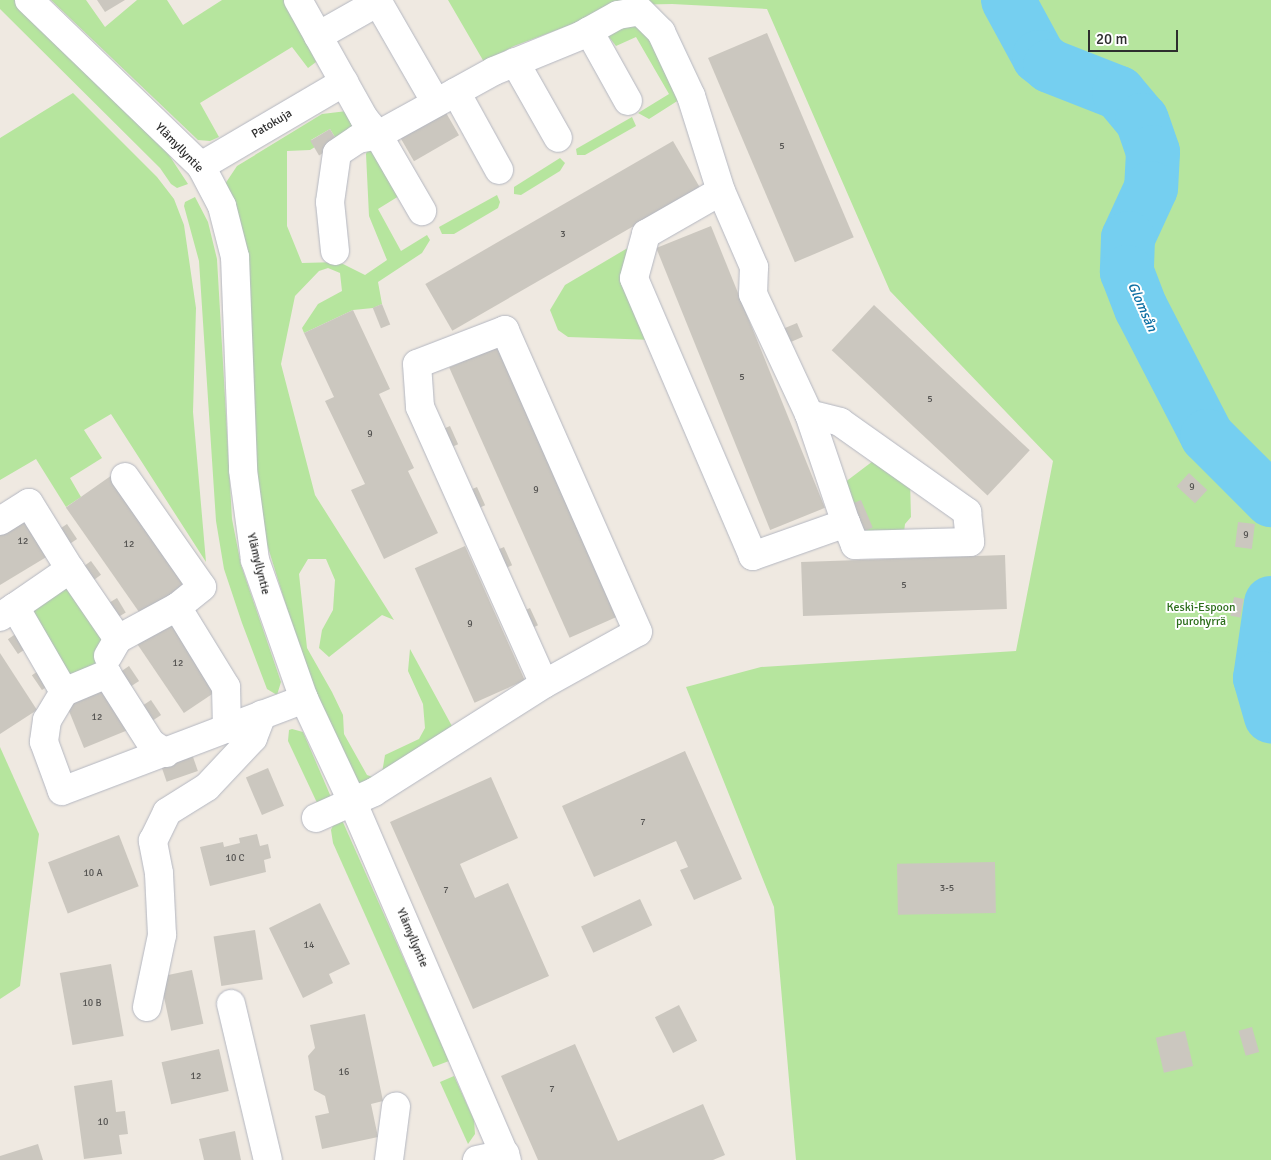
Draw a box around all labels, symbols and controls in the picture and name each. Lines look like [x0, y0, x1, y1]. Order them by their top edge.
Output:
scale bar [1091, 20, 1181, 52]
text: 20 m [1096, 30, 1127, 48]
street label: Patokuja [249, 106, 295, 142]
street label: Ylämyllyntie [152, 120, 206, 176]
house number: 5 [779, 141, 785, 153]
house number: 3 [560, 229, 566, 241]
water label: Glomsån [1124, 280, 1160, 334]
house number: 5 [739, 372, 745, 384]
house number: 5 [927, 394, 933, 406]
house number: 9 [367, 429, 373, 441]
house number: 9 [1189, 482, 1195, 494]
house number: 9 [533, 485, 539, 497]
house number: 9 [1243, 530, 1249, 542]
street label: Ylämyllyntie [243, 532, 273, 596]
house number: 12 [18, 536, 28, 548]
house number: 12 [124, 539, 134, 551]
house number: 5 [901, 580, 907, 592]
park label: Keski-Espoon purohyrrä [1166, 601, 1236, 629]
house number: 9 [467, 619, 473, 631]
house number: 12 [173, 658, 183, 670]
house number: 12 [92, 712, 102, 724]
house number: 7 [640, 817, 646, 829]
house number: 10 C [225, 853, 245, 865]
house number: 10 A [83, 868, 103, 880]
house number: 3-5 [940, 883, 954, 895]
house number: 7 [443, 885, 449, 897]
street label: Ylämyllyntie [393, 906, 431, 970]
house number: 14 [304, 940, 314, 952]
house number: 10 B [82, 998, 102, 1010]
house number: 16 [339, 1067, 349, 1079]
house number: 12 [191, 1071, 201, 1083]
house number: 7 [549, 1084, 555, 1096]
house number: 10 [98, 1117, 108, 1129]

